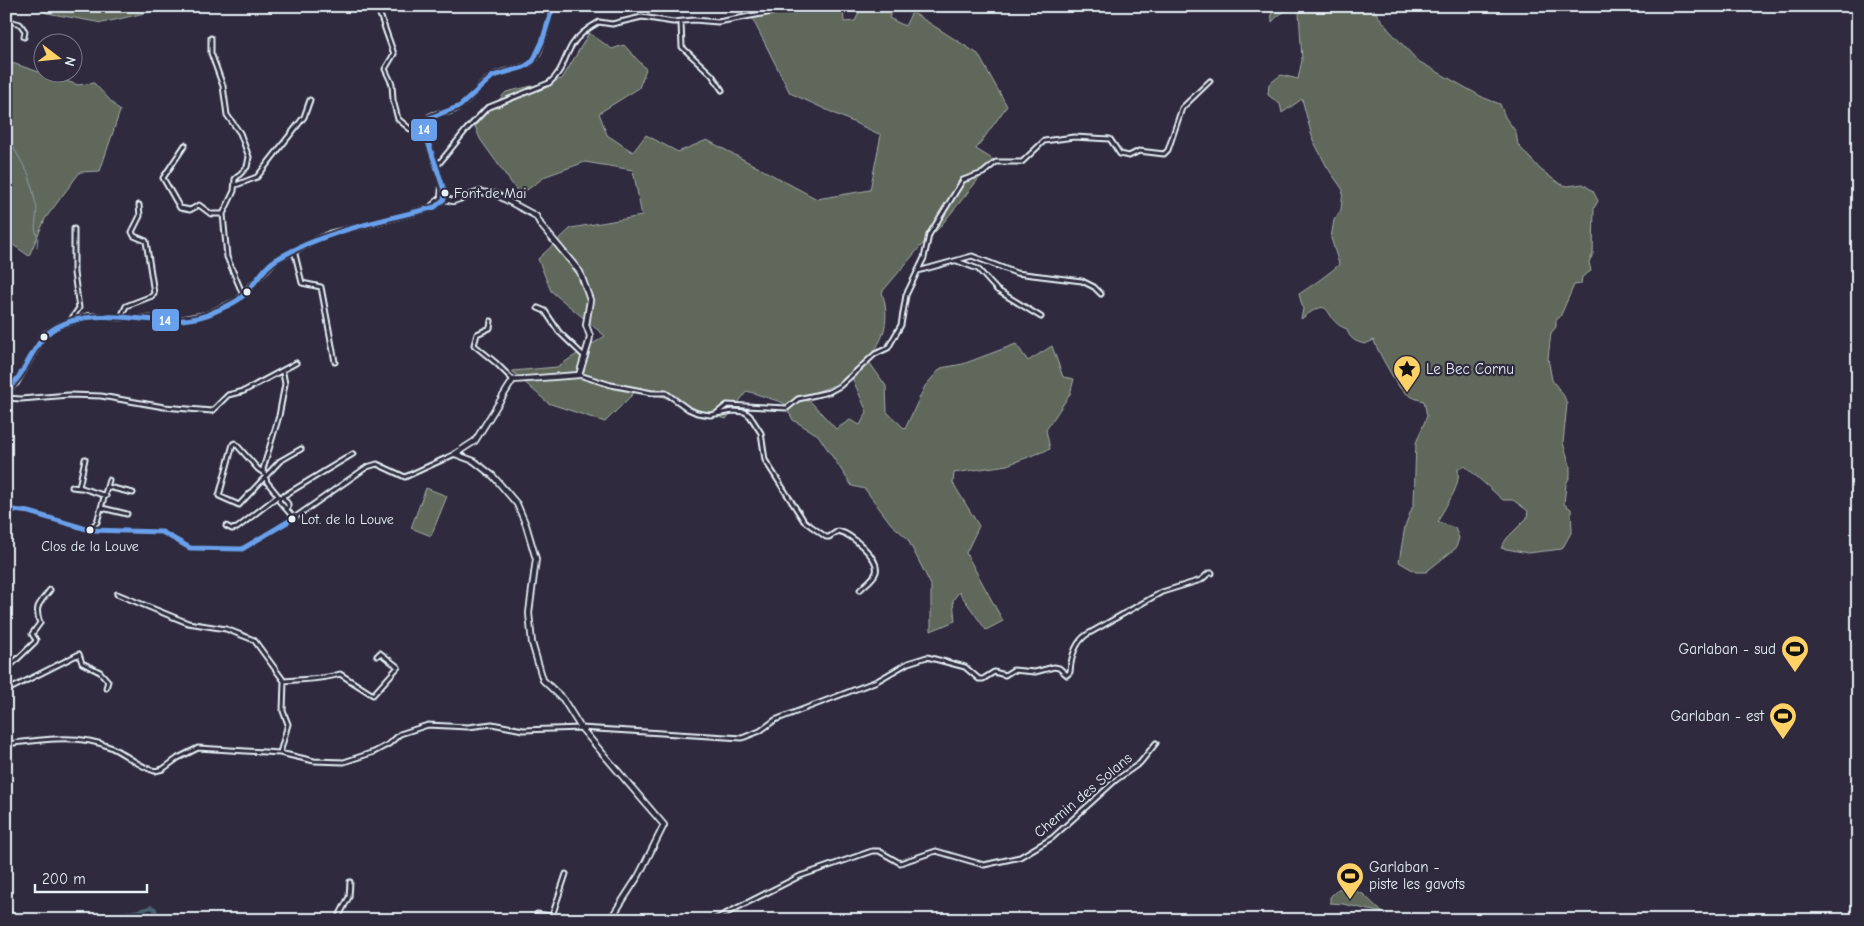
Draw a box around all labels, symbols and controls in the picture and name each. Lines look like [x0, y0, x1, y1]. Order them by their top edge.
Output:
north arrow [32, 32, 82, 82]
text: N [61, 55, 79, 68]
line badge: 14 [410, 118, 438, 142]
text: 14 [418, 121, 430, 138]
place label: Font de Mai [454, 185, 526, 202]
marker: Font de Mai [440, 188, 450, 198]
unlabelled marker [242, 287, 252, 297]
line badge: 14 [151, 308, 180, 332]
text: 14 [159, 312, 171, 329]
unlabelled marker [39, 332, 49, 342]
place icon: Le Bec Cornu [1392, 354, 1422, 393]
place label: Le Bec Cornu [1426, 360, 1514, 378]
place label: Lot. de la Louve [301, 511, 394, 528]
marker: Lot. de la Louve [287, 514, 297, 524]
marker: Clos de la Louve [85, 525, 95, 535]
place label: Clos de la Louve [41, 538, 139, 555]
sports icon: Garlaban - sud [1780, 634, 1810, 673]
place label: Garlaban - sud [1679, 640, 1776, 658]
sports icon: Garlaban - est [1768, 701, 1798, 740]
place label: Garlaban - est [1670, 707, 1765, 725]
street label: Chemin des Solans [1030, 749, 1136, 841]
place label: Garlaban - piste les gavots [1369, 858, 1465, 893]
scale bar [35, 861, 148, 893]
sports icon: Garlaban - piste les gavots [1335, 861, 1365, 900]
text: 200 m [42, 870, 86, 888]

